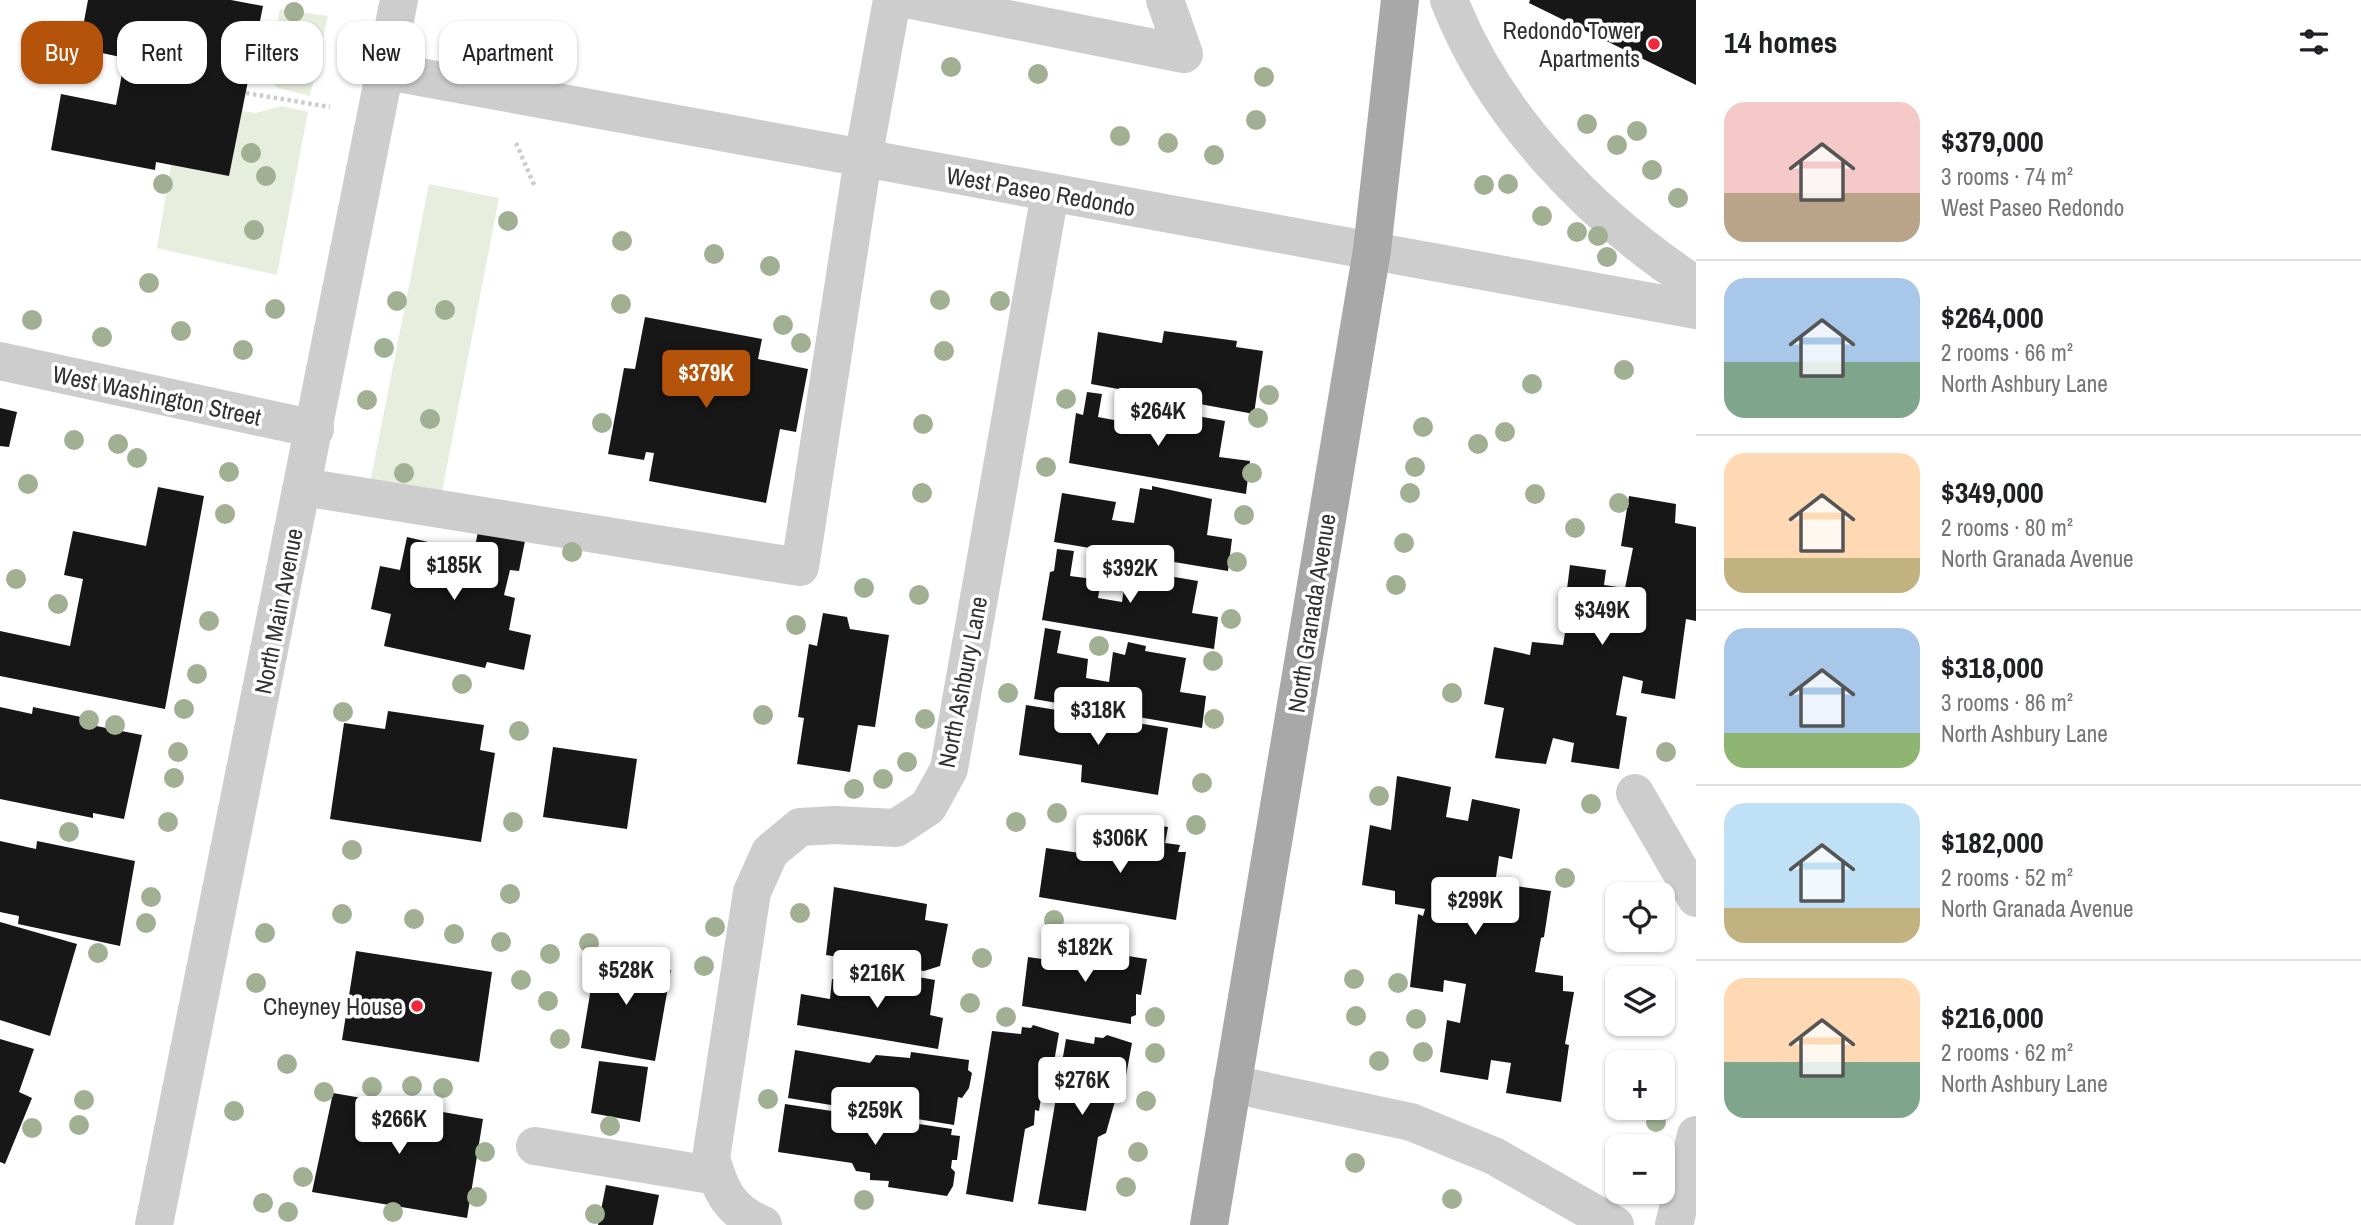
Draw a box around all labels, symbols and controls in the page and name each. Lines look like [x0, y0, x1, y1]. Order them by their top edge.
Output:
place label: Redondo Tower Apartments [1503, 14, 1640, 74]
chip: Buy [21, 21, 103, 84]
chip: Rent [117, 21, 207, 84]
chip: Filters [221, 21, 323, 84]
chip: New [337, 21, 425, 84]
chip: Apartment [439, 21, 577, 84]
text: 14 homes [1724, 22, 1838, 62]
icon: filters [2295, 23, 2333, 61]
marker: Redondo Tower Apartments [1646, 36, 1662, 52]
text: $379,000 [1941, 121, 2044, 161]
icon: home [1780, 130, 1864, 214]
street label: West Paseo Redondo [944, 159, 1138, 223]
text: 3 rooms · 74 m² [1941, 161, 2073, 192]
text: West Paseo Redondo [1941, 192, 2124, 223]
text: $264,000 [1941, 297, 2044, 337]
icon: home [1780, 306, 1864, 390]
text: 2 rooms · 66 m² [1941, 337, 2073, 368]
pin: $379K [657, 350, 755, 410]
street label: West Washington Street [50, 357, 265, 433]
text: $379K [678, 357, 734, 388]
text: North Ashbury Lane [1941, 368, 2108, 399]
pin: $264K [1109, 388, 1207, 448]
text: $264K [1130, 395, 1186, 426]
text: $349,000 [1941, 472, 2044, 512]
icon: home [1780, 481, 1864, 565]
street label: North Granada Avenue [1279, 511, 1343, 715]
text: 2 rooms · 80 m² [1941, 512, 2073, 543]
street label: North Main Avenue [246, 525, 310, 697]
pin: $185K [405, 542, 503, 602]
text: North Granada Avenue [1941, 543, 2134, 574]
pin: $392K [1081, 546, 1179, 605]
text: $185K [426, 549, 482, 580]
text: $392K [1102, 552, 1158, 583]
pin: $349K [1553, 588, 1651, 647]
street label: North Ashbury Lane [930, 594, 994, 770]
text: $349K [1574, 594, 1630, 625]
text: $318,000 [1941, 647, 2044, 687]
icon: home [1780, 656, 1864, 740]
text: 3 rooms · 86 m² [1941, 687, 2073, 718]
pin: $318K [1049, 688, 1147, 747]
text: $318K [1070, 694, 1126, 725]
text: North Ashbury Lane [1941, 718, 2108, 749]
pin: $306K [1071, 816, 1169, 875]
text: $306K [1092, 822, 1148, 853]
text: $182,000 [1941, 822, 2044, 862]
icon: home [1780, 831, 1864, 915]
text: 2 rooms · 52 m² [1941, 862, 2073, 893]
pin: $299K [1426, 878, 1524, 937]
map controls [1605, 882, 1675, 1204]
button: locate [1605, 882, 1675, 952]
text: $299K [1447, 884, 1503, 915]
text: North Granada Avenue [1941, 893, 2134, 924]
pin: $182K [1036, 925, 1134, 984]
text: $182K [1057, 931, 1113, 962]
pin: $528K [577, 948, 675, 1007]
pin: $216K [828, 950, 926, 1010]
text: $528K [598, 954, 654, 985]
text: $216K [849, 957, 905, 988]
button: layers [1605, 966, 1675, 1036]
place label: Cheyney House [263, 990, 403, 1022]
text: $216,000 [1941, 997, 2044, 1037]
marker: Cheyney House [409, 998, 425, 1014]
icon: home [1780, 1006, 1864, 1090]
text: 2 rooms · 62 m² [1941, 1037, 2073, 1068]
button: + [1605, 1050, 1675, 1120]
pin: $276K [1033, 1058, 1131, 1117]
text: $276K [1054, 1064, 1110, 1095]
text: North Ashbury Lane [1941, 1068, 2108, 1099]
pin: $259K [826, 1088, 924, 1147]
text: $259K [847, 1094, 903, 1125]
pin: $266K [350, 1096, 448, 1156]
text: $266K [371, 1103, 427, 1134]
button: − [1605, 1134, 1675, 1204]

